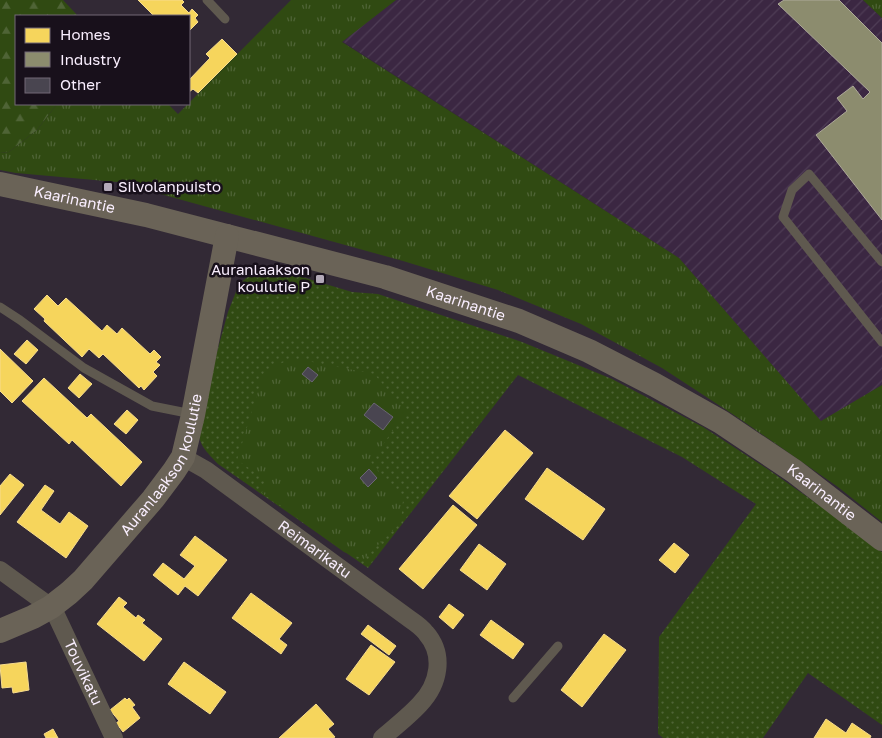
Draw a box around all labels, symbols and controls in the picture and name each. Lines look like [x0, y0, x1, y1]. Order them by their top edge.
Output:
legend [15, 15, 190, 105]
text: Homes [60, 25, 110, 43]
text: Industry [60, 50, 121, 68]
text: Other [60, 75, 101, 93]
place label: Silvolanpuisto [118, 177, 221, 195]
street label: Kaarinantie [32, 181, 117, 216]
marker: Silvolanpuisto [102, 181, 114, 193]
place label: Auranlaakson koulutie P [211, 260, 310, 295]
marker: Auranlaakson koulutie P [314, 273, 326, 285]
street label: Kaarinantie [424, 281, 508, 324]
street label: Auranlaakson koulutie [116, 392, 205, 538]
street label: Kaarinantie [784, 459, 861, 524]
street label: Reimarikatu [275, 516, 355, 581]
street label: Touvikatu [61, 636, 107, 708]

